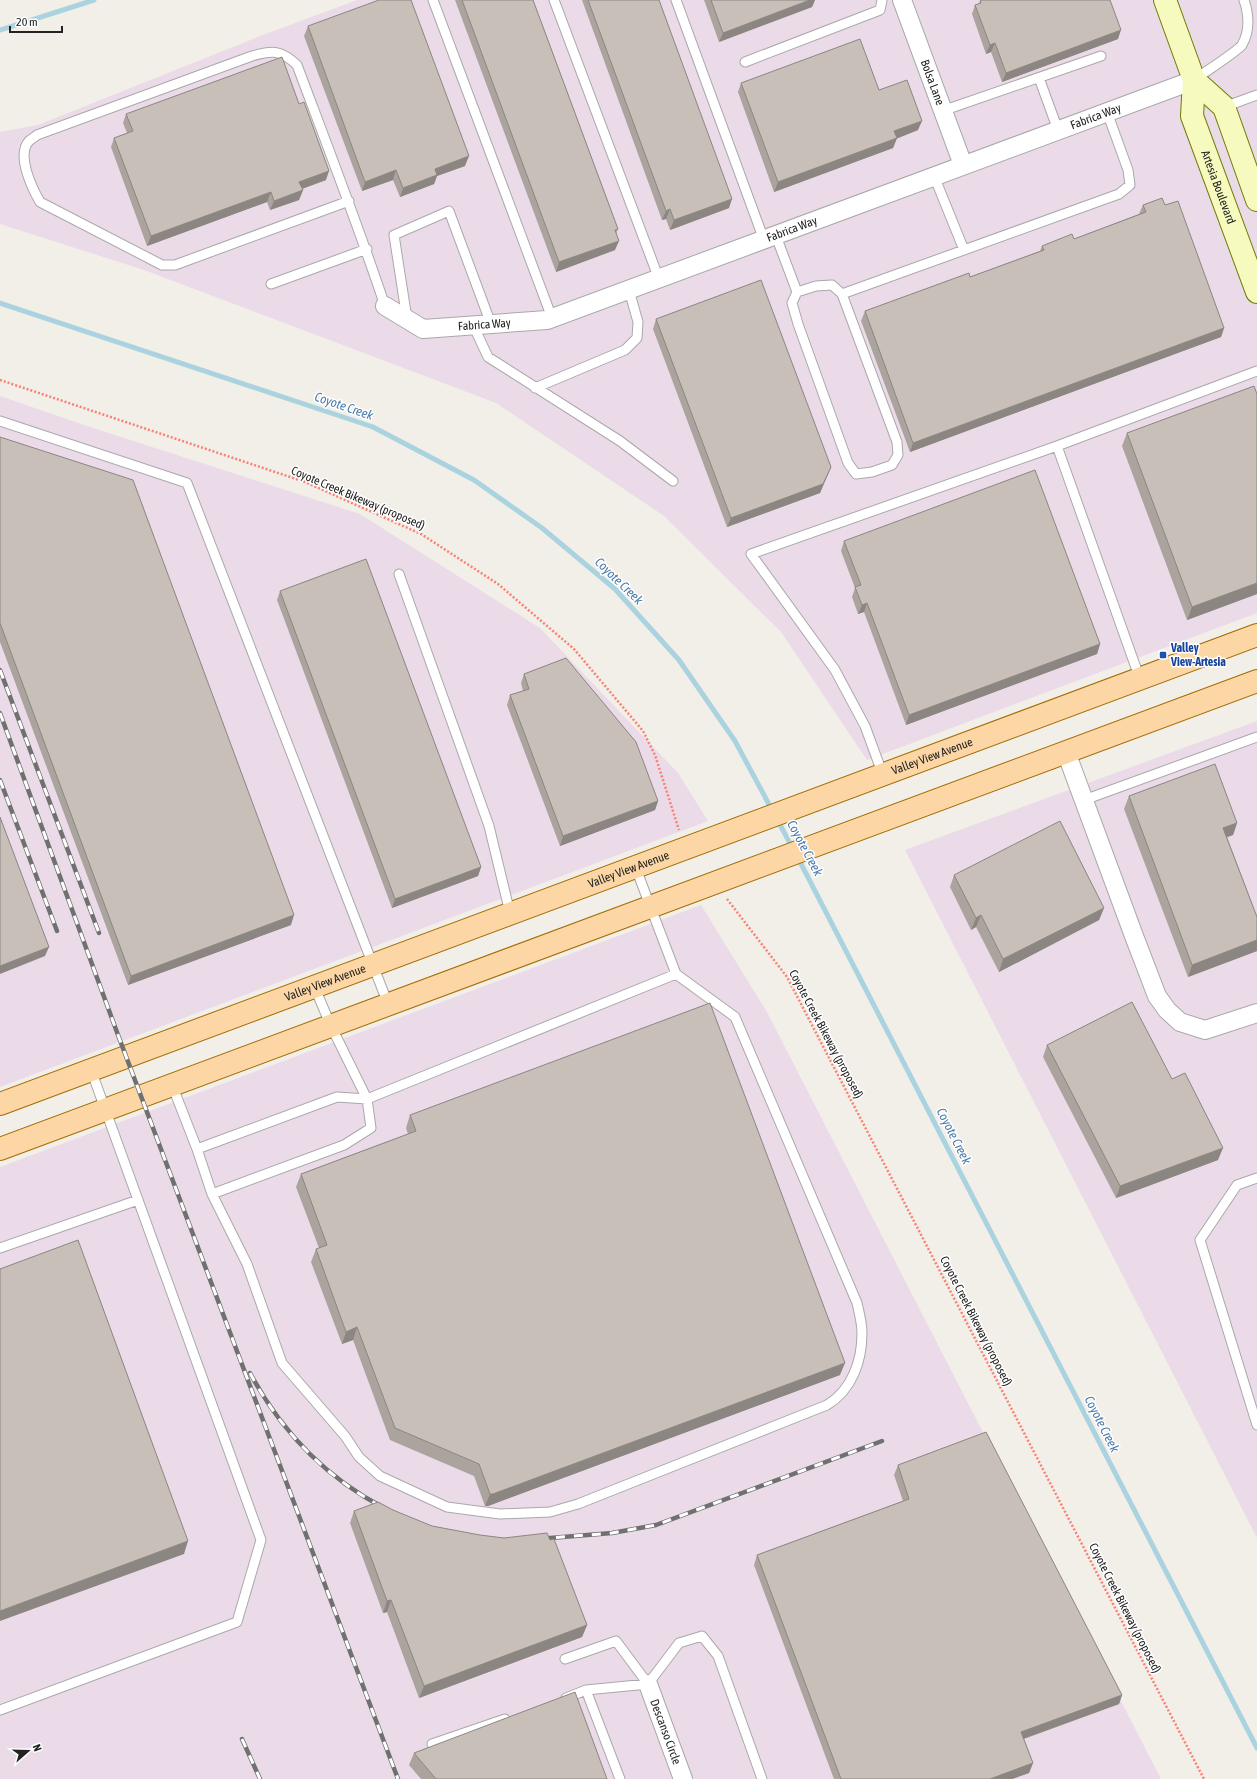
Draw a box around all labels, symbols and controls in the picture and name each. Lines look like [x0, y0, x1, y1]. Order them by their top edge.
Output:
scale bar [10, 8, 62, 34]
text: 20 m [16, 15, 38, 29]
street label: Bolsa Lane [918, 58, 947, 107]
street label: Fabrica Way [1069, 101, 1123, 132]
street label: Artesia Boulevard [1198, 148, 1238, 226]
street label: Fabrica Way [765, 213, 819, 245]
street label: Fabrica Way [458, 316, 511, 333]
water label: Coyote Creek [313, 389, 376, 423]
street label: Coyote Creek Bikeway (proposed) [289, 463, 427, 533]
water label: Coyote Creek [592, 554, 646, 608]
place label: Valley View-Artesia [1170, 641, 1226, 669]
marker: Valley View-Artesia [1158, 650, 1168, 660]
street label: Valley View Avenue [890, 735, 975, 778]
water label: Coyote Creek [784, 818, 826, 879]
street label: Valley View Avenue [586, 848, 671, 891]
street label: Valley View Avenue [283, 961, 368, 1004]
street label: Coyote Creek Bikeway (proposed) [786, 967, 866, 1101]
water label: Coyote Creek [933, 1105, 975, 1167]
street label: Coyote Creek Bikeway (proposed) [937, 1254, 1015, 1388]
water label: Coyote Creek [1081, 1393, 1123, 1455]
street label: Coyote Creek Bikeway (proposed) [1086, 1541, 1164, 1675]
street label: Descanso Circle [647, 1697, 684, 1766]
north arrow [8, 1731, 48, 1771]
text: N [31, 1742, 44, 1753]

